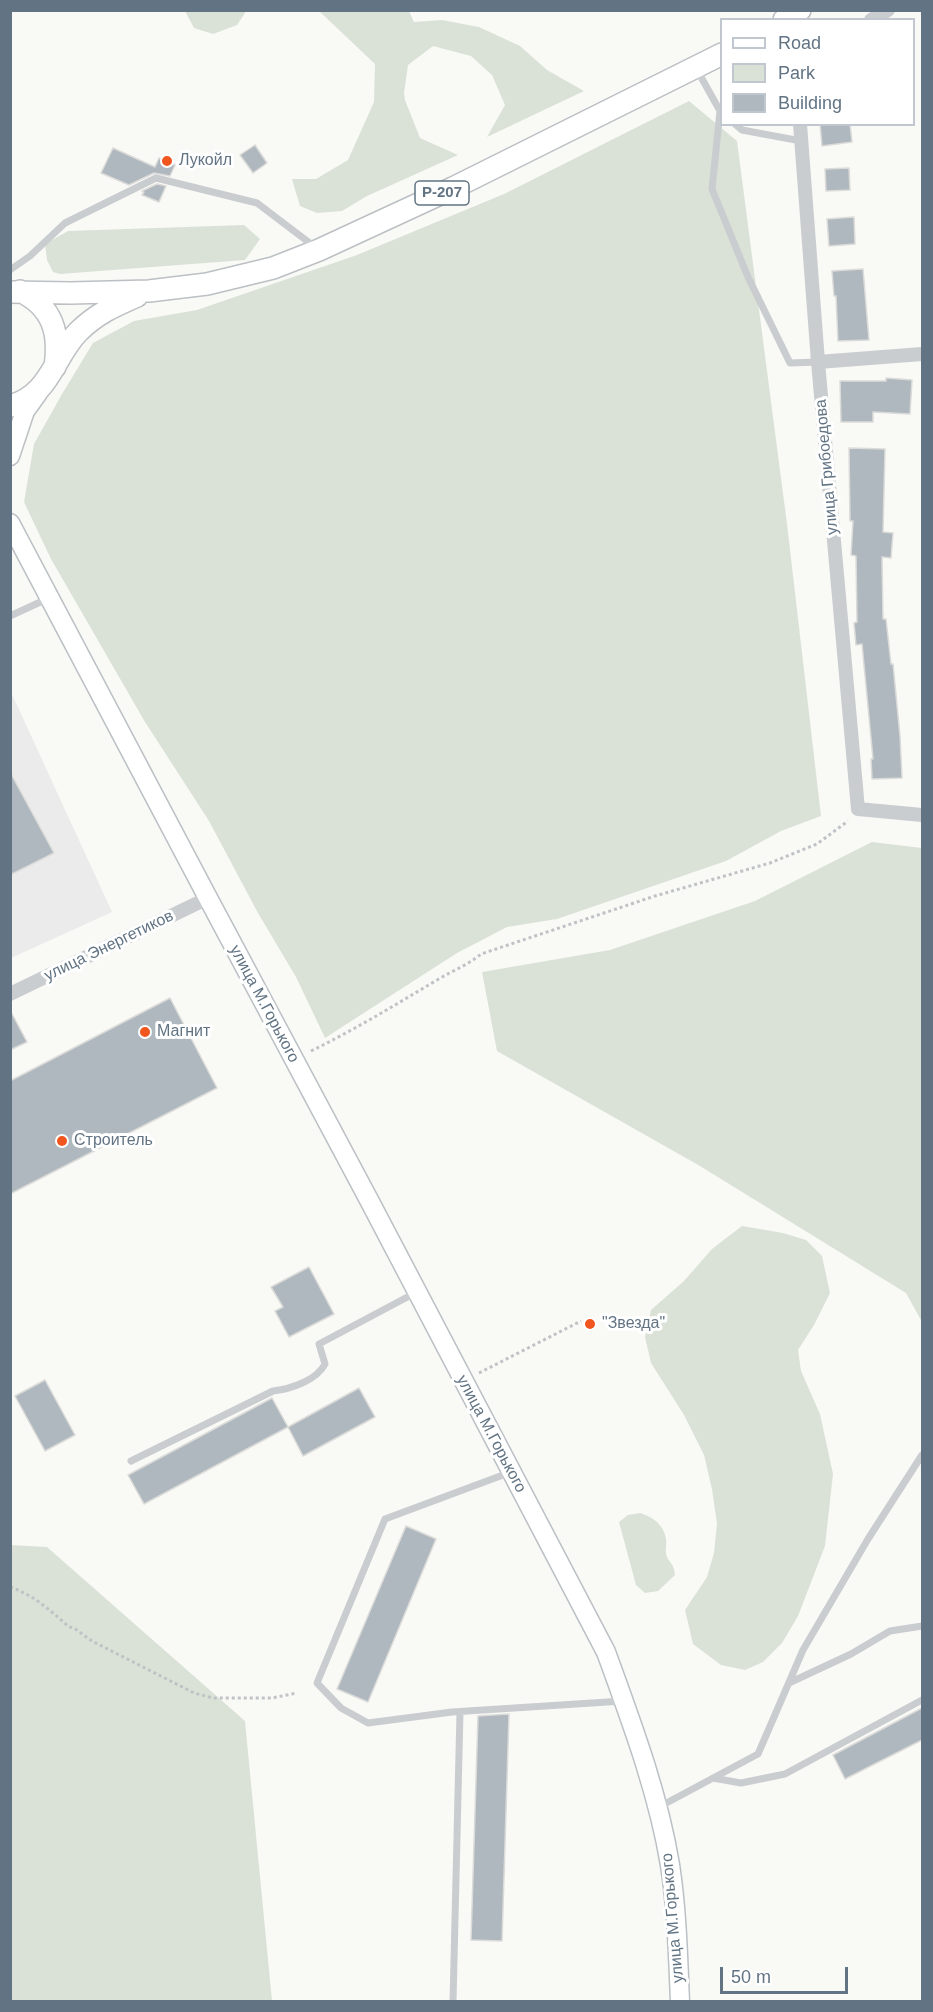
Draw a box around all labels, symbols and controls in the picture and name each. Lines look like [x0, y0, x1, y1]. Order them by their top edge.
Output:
legend [720, 18, 915, 126]
text: Road [778, 33, 821, 53]
text: Park [778, 63, 815, 83]
text: Building [778, 93, 842, 113]
place label: Лукойл [179, 151, 232, 171]
marker: Лукойл [160, 154, 174, 168]
road number: Р-207 [415, 181, 469, 205]
street label: улица Грибоедова [812, 398, 842, 536]
street label: улица Энергетиков [41, 906, 177, 986]
street label: улица М.Горького [225, 942, 303, 1066]
place label: Магнит [157, 1022, 210, 1042]
marker: Магнит [138, 1025, 152, 1039]
place label: Строитель [74, 1131, 153, 1151]
marker: Строитель [55, 1134, 69, 1148]
place label: "Звезда" [602, 1314, 665, 1334]
marker: "Звезда" [583, 1317, 597, 1331]
street label: улица М.Горького [452, 1372, 530, 1496]
street label: улица М.Горького [658, 1852, 688, 1984]
scale bar [723, 1955, 850, 1993]
text: 50 m [731, 1967, 771, 1987]

